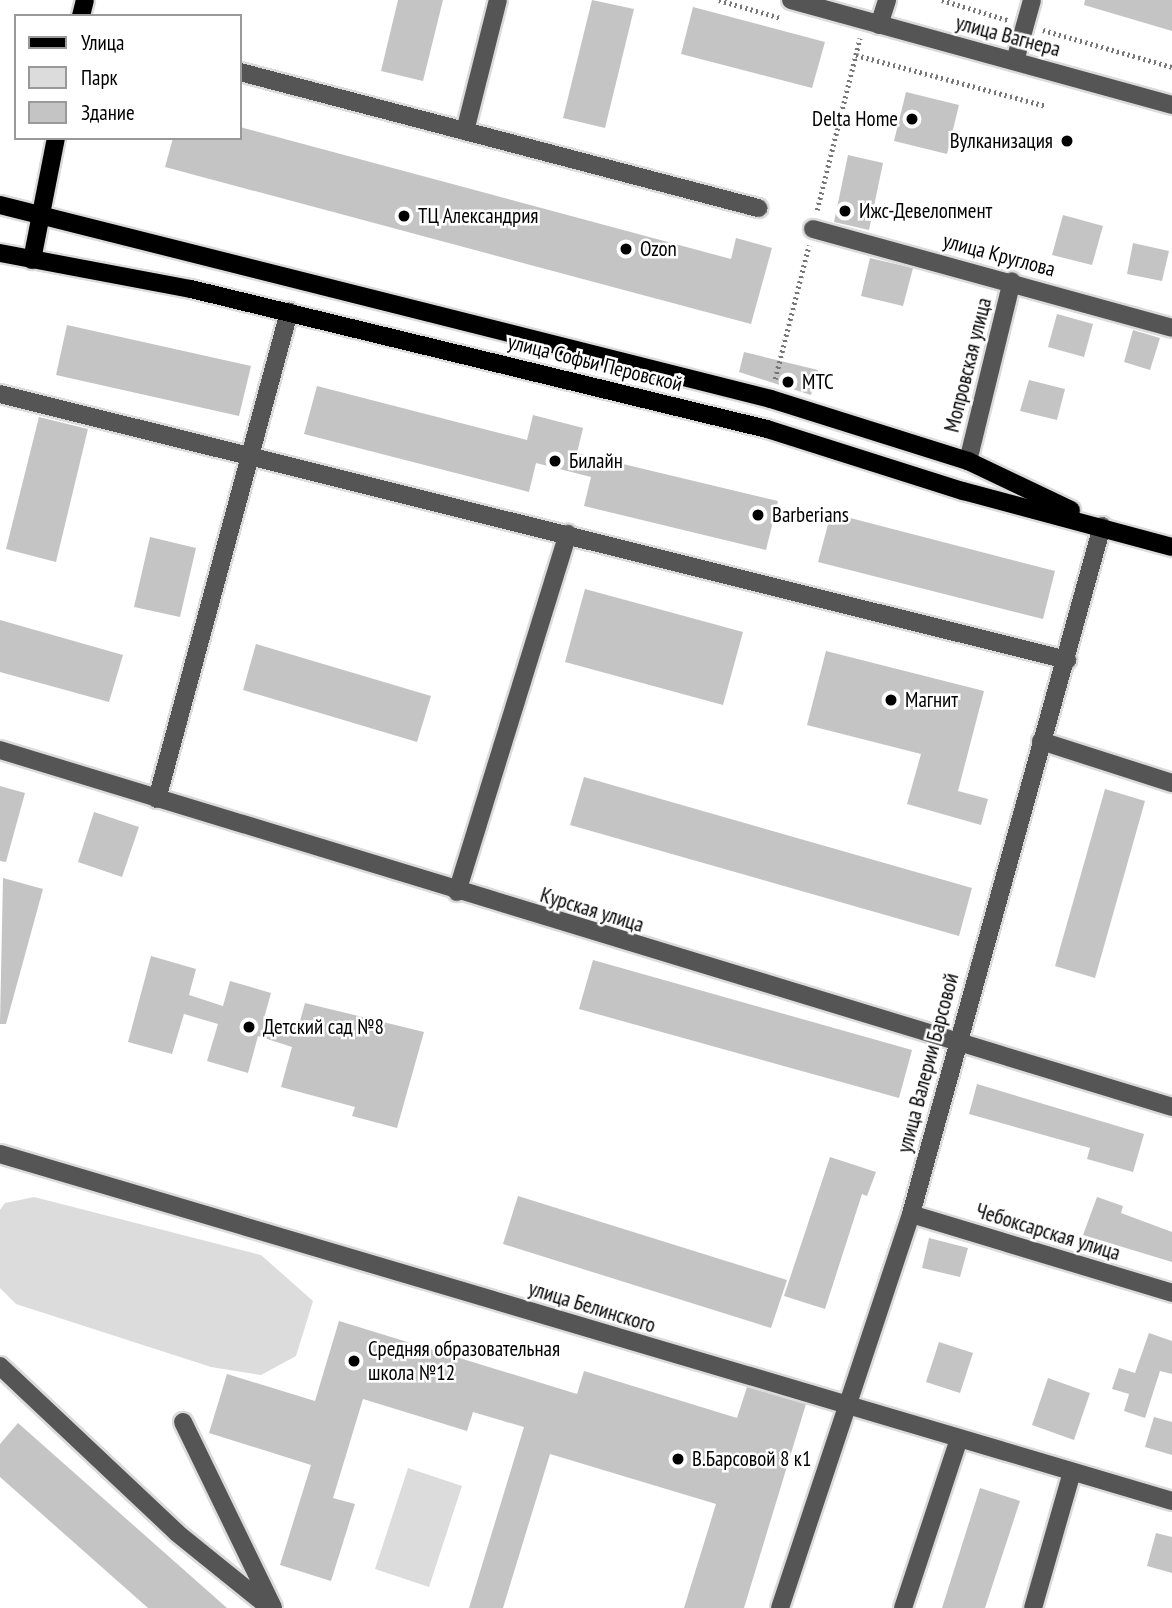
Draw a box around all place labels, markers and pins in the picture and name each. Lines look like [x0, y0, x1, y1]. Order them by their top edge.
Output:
place label: Delta Home [812, 106, 898, 132]
marker: Delta Home [904, 111, 920, 127]
place label: Вулканизация [950, 128, 1053, 154]
marker: Вулканизация [1059, 133, 1075, 149]
place label: Ижс-Девелопмент [859, 198, 992, 224]
place label: ТЦ Александрия [418, 203, 539, 229]
marker: Ижс-Девелопмент [837, 203, 853, 219]
marker: ТЦ Александрия [396, 208, 412, 224]
place label: Ozon [640, 236, 677, 262]
marker: Ozon [618, 241, 634, 257]
place label: МТС [802, 369, 834, 395]
marker: МТС [780, 374, 796, 390]
place label: Билайн [569, 448, 623, 474]
marker: Билайн [547, 453, 563, 469]
place label: Barberians [772, 502, 849, 528]
marker: Barberians [750, 507, 766, 523]
place label: Магнит [905, 687, 958, 713]
marker: Магнит [883, 692, 899, 708]
place label: Детский сад №8 [263, 1014, 384, 1040]
marker: Детский сад №8 [241, 1019, 257, 1035]
place label: Средняя образовательная школа №12 [368, 1336, 560, 1386]
marker: Средняя образовательная школа №12 [346, 1353, 362, 1369]
place label: В.Барсовой 8 к1 [692, 1446, 811, 1472]
marker: В.Барсовой 8 к1 [670, 1451, 686, 1467]

